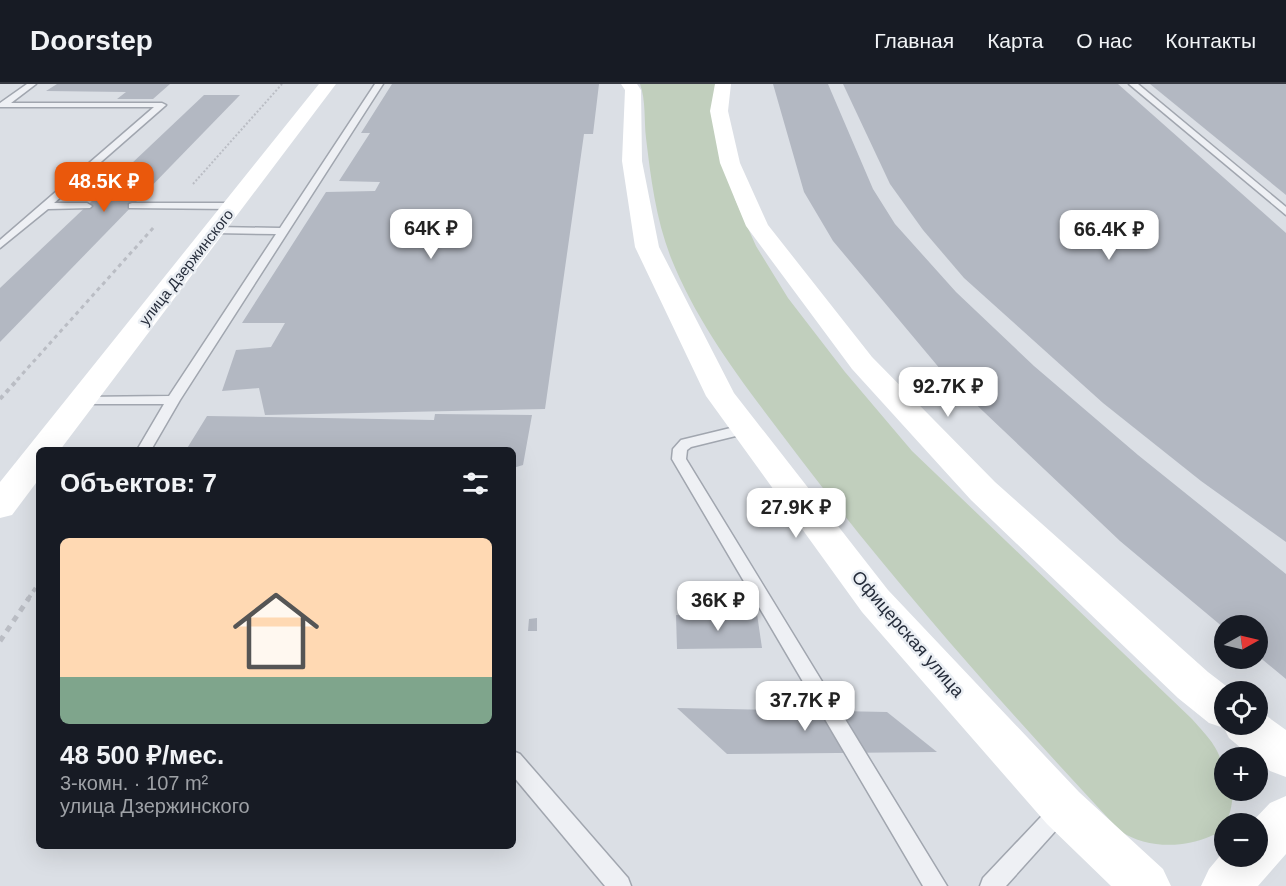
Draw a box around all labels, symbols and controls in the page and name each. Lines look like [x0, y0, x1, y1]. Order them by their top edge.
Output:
text: Doorstep [30, 25, 153, 56]
text: Главная [874, 29, 954, 52]
text: Карта [987, 29, 1043, 52]
text: О нас [1076, 29, 1132, 52]
text: Контакты [1165, 29, 1256, 52]
pin: 48.5K ₽ [49, 162, 159, 213]
text: 48.5K ₽ [69, 170, 139, 192]
street label: улица Дзержинского [136, 206, 236, 328]
pin: 64K ₽ [389, 209, 473, 260]
pin: 66.4K ₽ [1054, 210, 1164, 261]
text: 64K ₽ [404, 217, 458, 239]
text: 66.4K ₽ [1074, 218, 1144, 240]
pin: 92.7K ₽ [893, 367, 1003, 418]
text: 92.7K ₽ [913, 375, 983, 397]
icon: filters [459, 467, 492, 500]
text: Объектов: 7 [60, 468, 217, 498]
pin: 27.9K ₽ [741, 488, 851, 539]
text: 27.9K ₽ [761, 496, 831, 518]
street label: Офицерская улица [848, 567, 969, 702]
icon: home [222, 577, 330, 685]
pin: 36K ₽ [676, 581, 760, 632]
text: 36K ₽ [691, 589, 745, 611]
north arrow [1214, 615, 1268, 669]
map controls [1214, 615, 1268, 867]
pin: 37.7K ₽ [750, 681, 860, 732]
button: locate [1214, 681, 1268, 735]
text: 37.7K ₽ [770, 689, 840, 711]
text: 48 500 ₽/мес. [60, 740, 224, 770]
button: + [1214, 747, 1268, 801]
text: 3-комн. · 107 m² [60, 772, 208, 794]
text: улица Дзержинского [60, 795, 250, 817]
button: − [1214, 813, 1268, 867]

